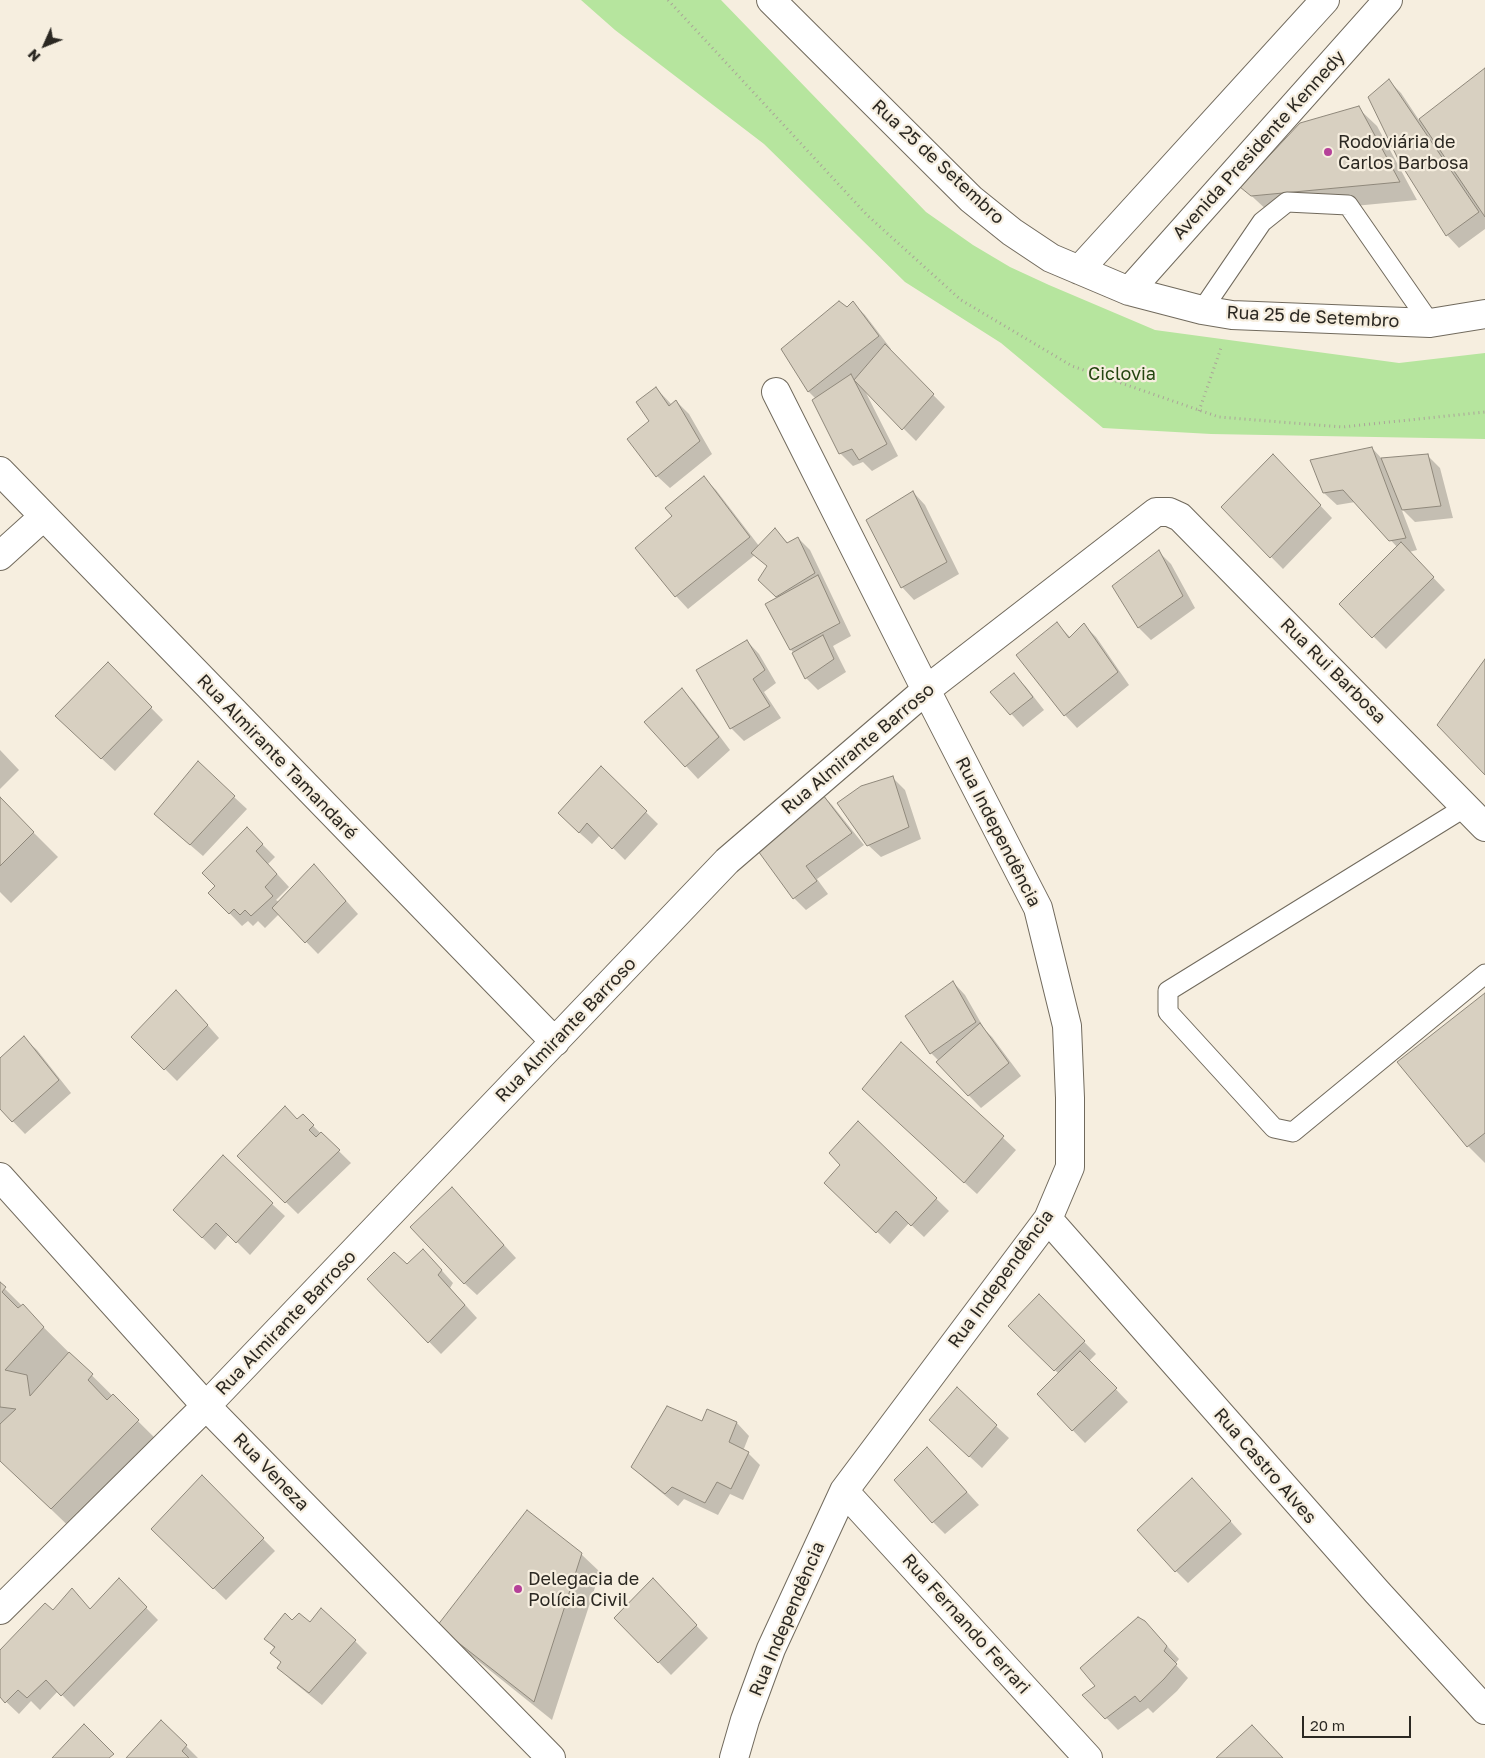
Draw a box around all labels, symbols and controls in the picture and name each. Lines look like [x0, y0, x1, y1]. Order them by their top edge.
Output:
north arrow [20, 20, 70, 70]
text: N [24, 46, 44, 66]
street label: Avenida Presidente Kennedy [1168, 46, 1350, 244]
street label: Rua 25 de Setembro [867, 95, 1009, 229]
place label: Rodoviária de Carlos Barbosa [1338, 131, 1469, 173]
marker: Rodoviária de Carlos Barbosa [1322, 146, 1334, 158]
street label: Rua 25 de Setembro [1226, 302, 1400, 332]
park label: Ciclovia [1088, 363, 1156, 385]
street label: Rua Rui Barbosa [1276, 614, 1390, 728]
street label: Rua Almirante Tamandaré [192, 670, 362, 844]
street label: Rua Almirante Barroso [777, 679, 939, 819]
street label: Rua Independência [951, 753, 1045, 911]
street label: Rua Almirante Barroso [491, 953, 641, 1107]
street label: Rua Independência [944, 1206, 1058, 1352]
street label: Rua Almirante Barroso [211, 1246, 361, 1400]
street label: Rua Castro Alves [1209, 1404, 1321, 1528]
street label: Rua Veneza [229, 1429, 313, 1515]
street label: Rua Independência [745, 1539, 829, 1699]
street label: Rua Fernando Ferrari [897, 1550, 1035, 1698]
place label: Delegacia de Polícia Civil [528, 1568, 639, 1610]
marker: Delegacia de Polícia Civil [512, 1583, 524, 1595]
scale bar [1305, 1706, 1414, 1738]
text: 20 m [1310, 1716, 1345, 1734]

